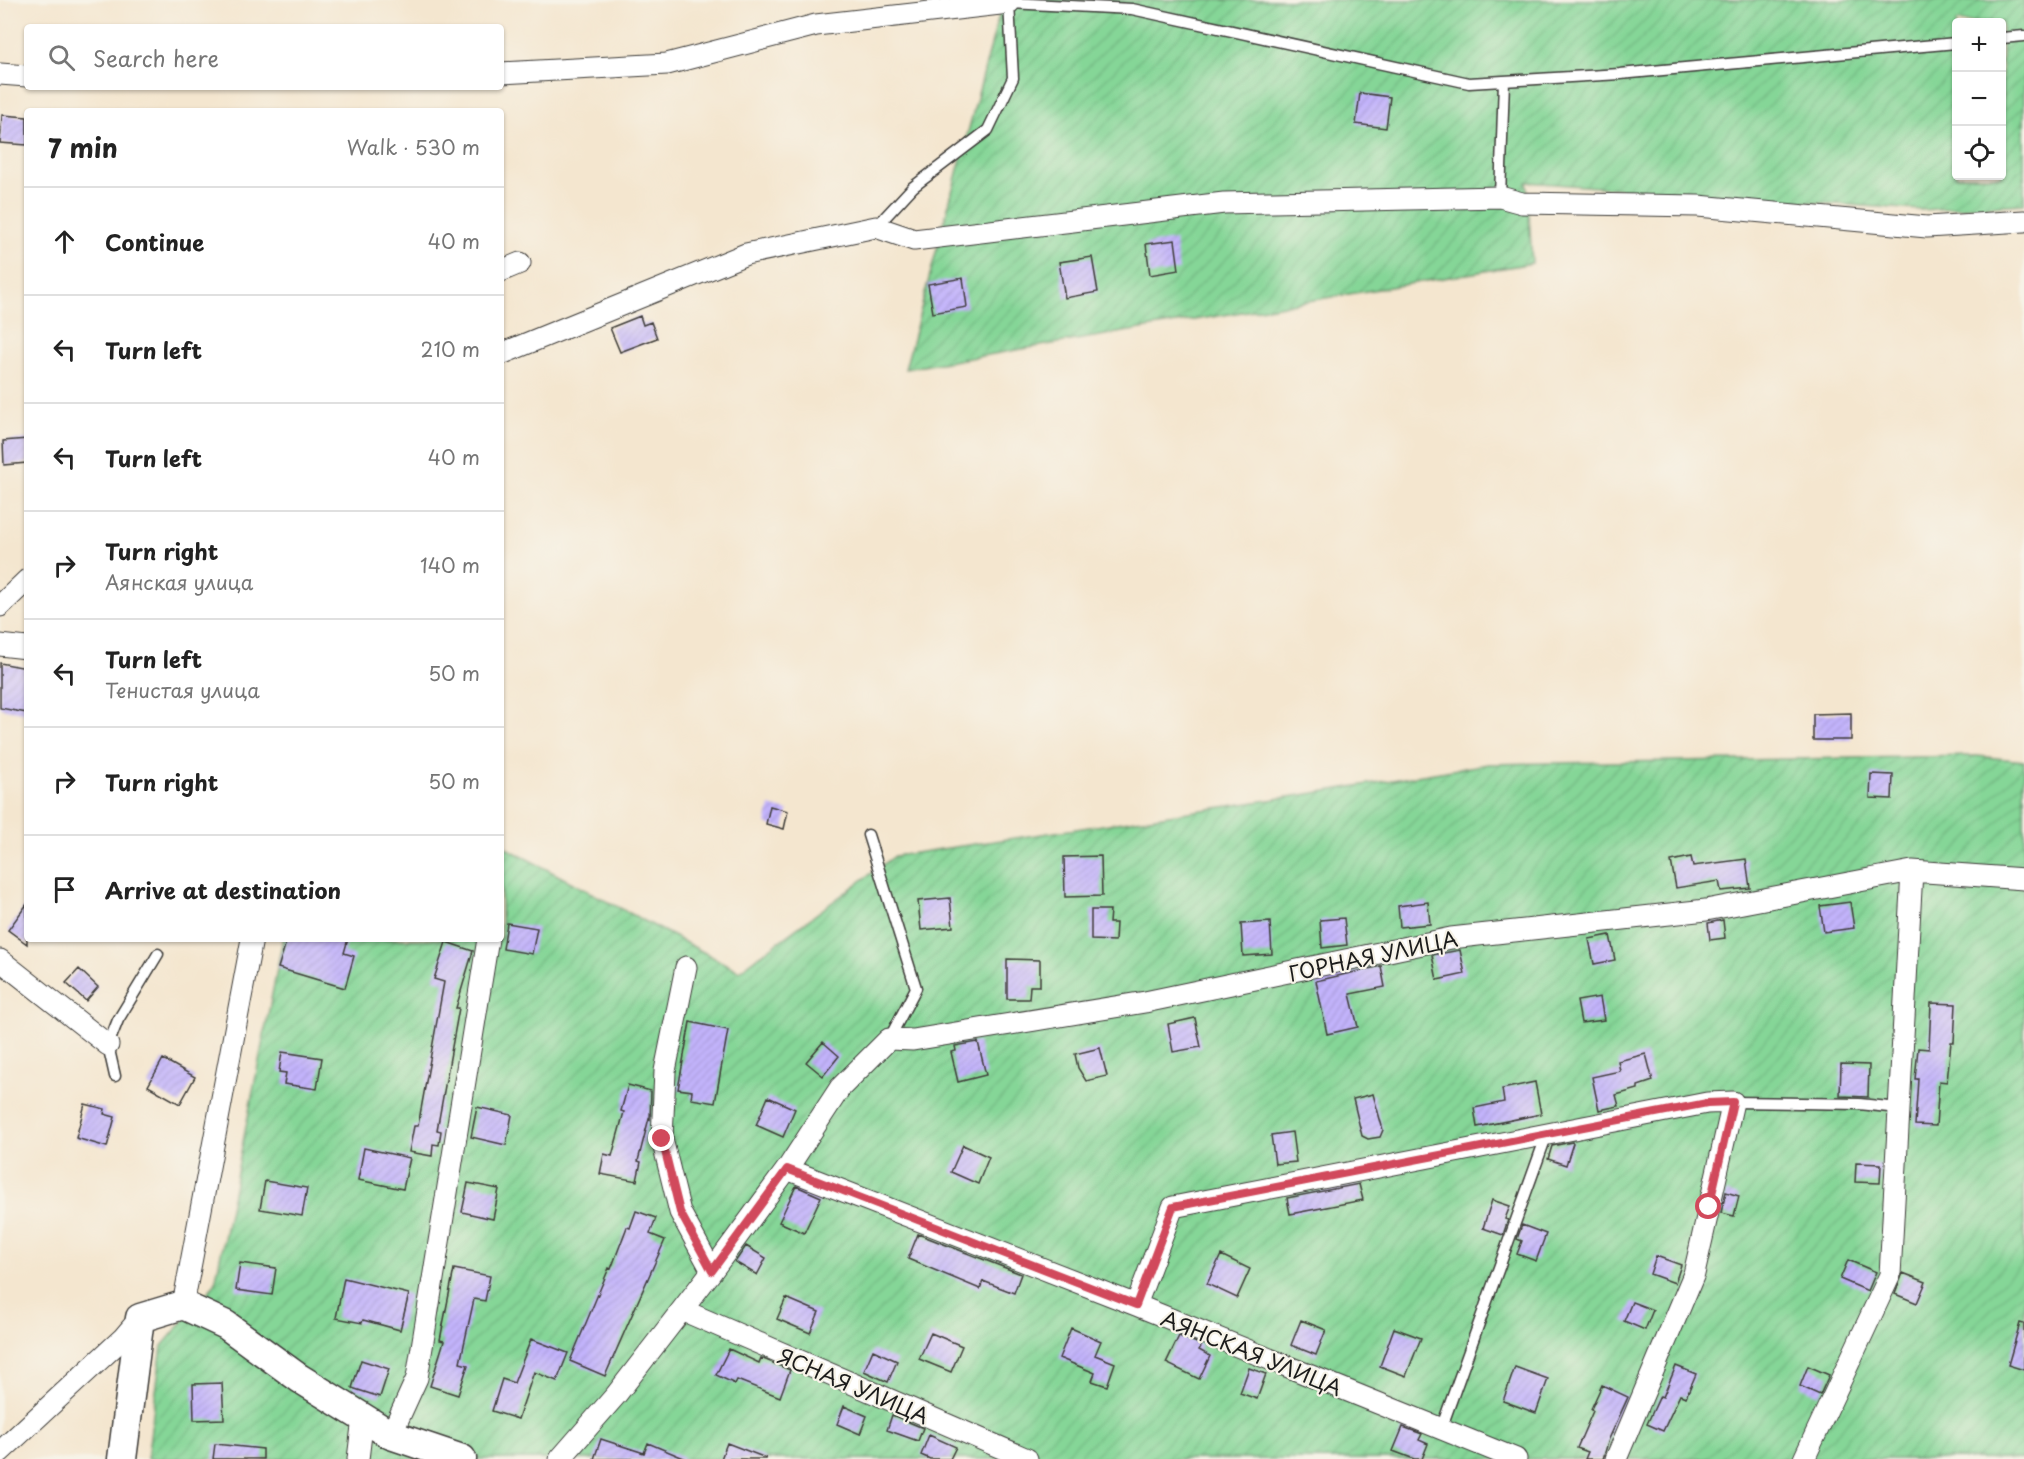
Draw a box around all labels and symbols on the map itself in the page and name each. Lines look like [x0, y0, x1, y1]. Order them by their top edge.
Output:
street label: ГОРНАЯ УЛИЦА [1286, 921, 1460, 989]
route end [648, 1125, 674, 1151]
route start [1695, 1193, 1721, 1219]
street label: АЯНСКАЯ УЛИЦА [1157, 1301, 1347, 1403]
street label: ЯСНАЯ УЛИЦА [774, 1339, 934, 1431]

